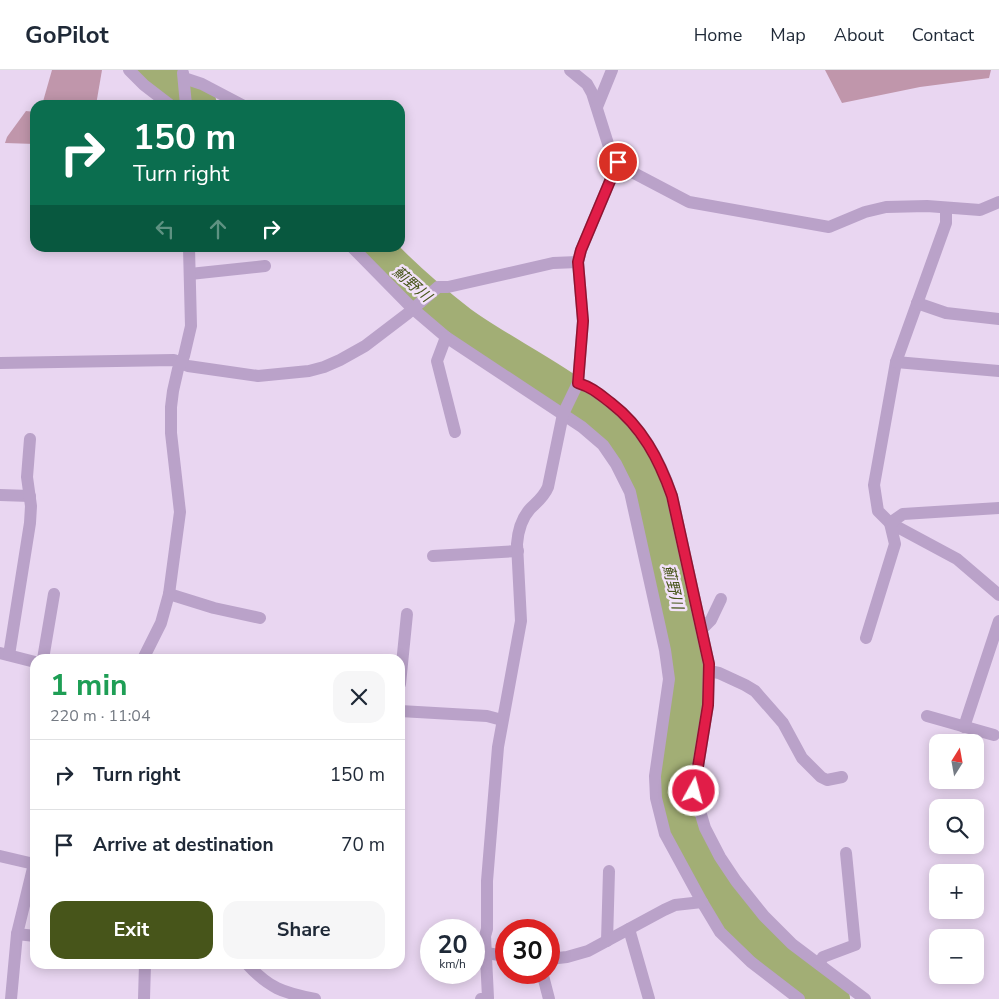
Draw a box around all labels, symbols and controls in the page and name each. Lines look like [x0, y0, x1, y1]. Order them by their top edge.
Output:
text: GoPilot [25, 19, 109, 51]
text: Home [694, 23, 742, 47]
text: Map [770, 23, 806, 47]
text: About [834, 23, 884, 47]
text: Contact [912, 23, 974, 47]
text: 150 m [133, 114, 236, 161]
icon: right [50, 120, 115, 185]
pin [597, 141, 639, 183]
icon: arrive [604, 148, 632, 176]
text: Turn right [133, 159, 229, 189]
icon: left [151, 215, 179, 243]
icon: ahead [204, 215, 232, 243]
icon: right [257, 215, 285, 243]
water label: 薊野川 [388, 262, 437, 308]
water label: 薊野川 [658, 563, 688, 613]
text: 1 min [50, 665, 128, 706]
button: close [333, 671, 385, 723]
text: 220 m · 11:04 [50, 705, 151, 727]
north arrow [929, 734, 984, 789]
map controls [929, 734, 984, 984]
icon: right [50, 761, 78, 789]
text: Turn right [93, 762, 180, 788]
text: 150 m [330, 762, 385, 788]
position arrow [667, 764, 719, 816]
button: search [929, 799, 984, 854]
icon: arrive [50, 831, 78, 859]
text: Arrive at destination [93, 832, 274, 858]
text: 70 m [341, 832, 385, 858]
button: + [929, 864, 984, 919]
button: Exit [50, 901, 213, 959]
button: Share [223, 901, 385, 959]
speed limit sign: 30 [495, 919, 560, 984]
text: 20 [437, 928, 468, 962]
button: − [929, 929, 984, 984]
text: km/h [439, 956, 466, 972]

